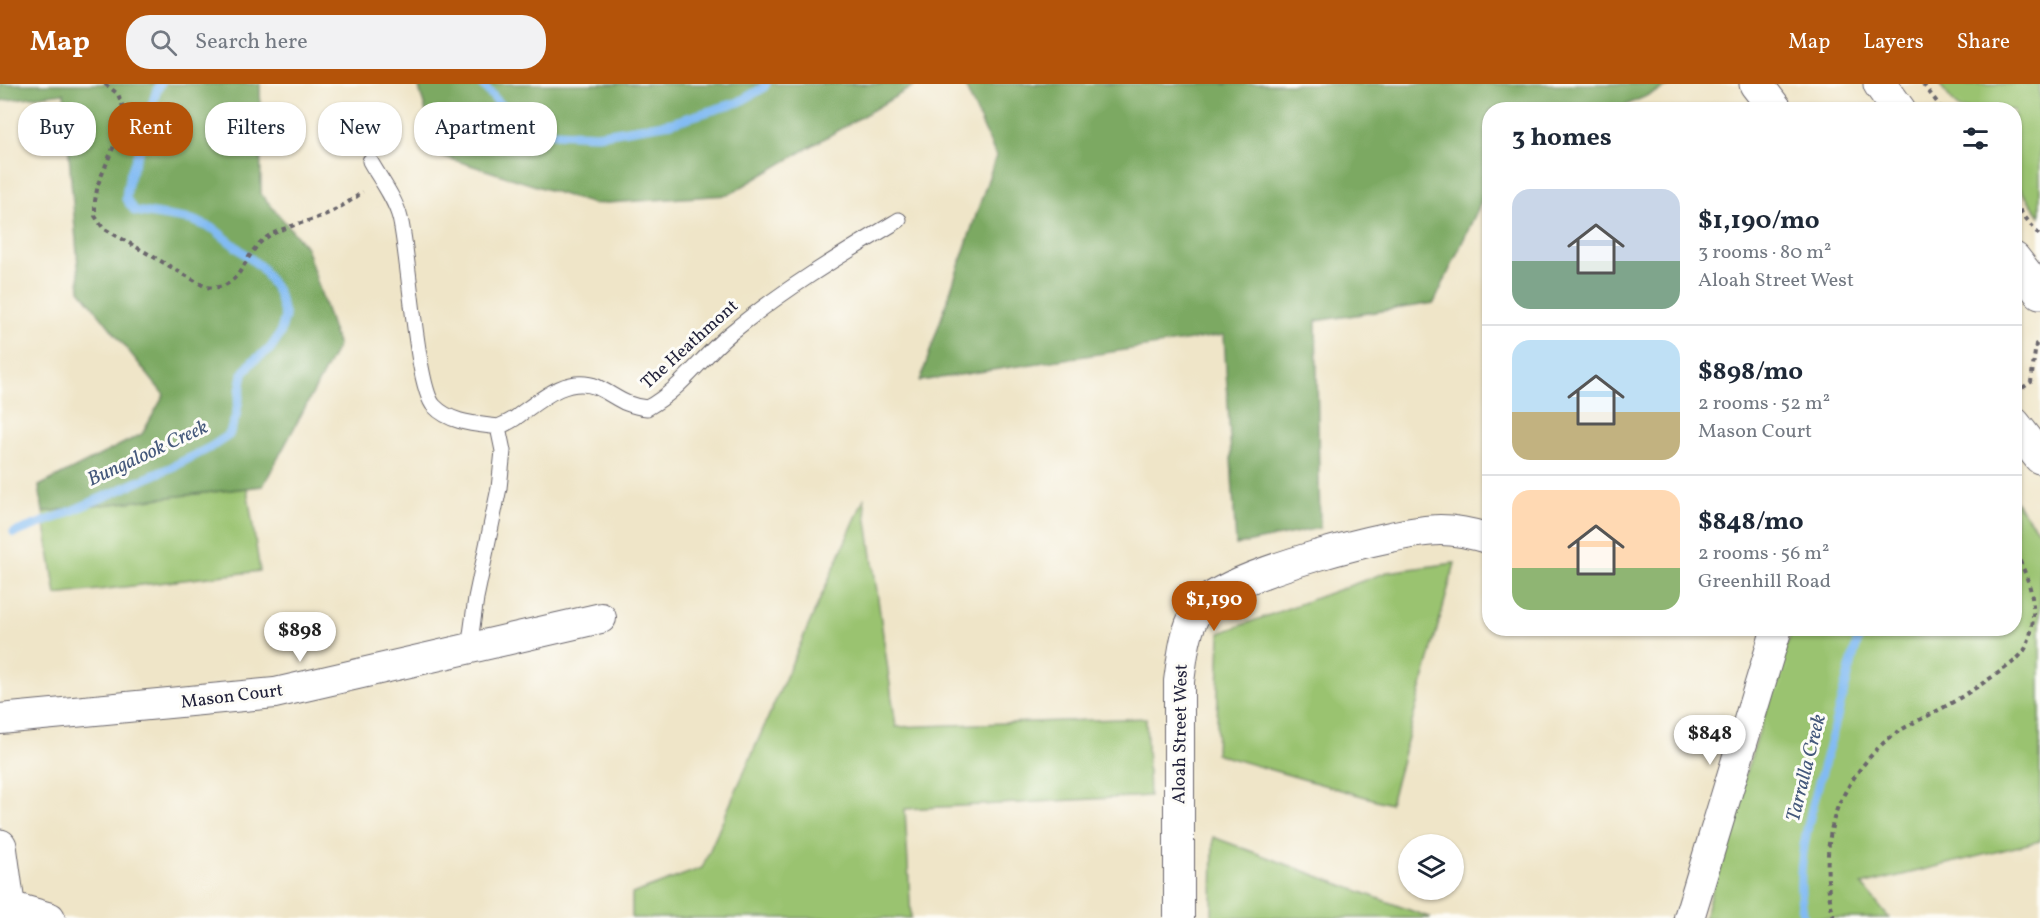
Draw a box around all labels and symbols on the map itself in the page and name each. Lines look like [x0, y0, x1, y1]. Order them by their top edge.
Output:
street label: The Heathmont [636, 294, 744, 396]
water label: Bungalook Creek [83, 414, 213, 494]
pin: $1,190 [1165, 581, 1263, 632]
pin: $898 [264, 612, 336, 663]
street label: Aloah Street West [1167, 664, 1195, 804]
street label: Mason Court [180, 678, 284, 716]
water label: Tarralla Creek [1780, 711, 1834, 825]
pin: $848 [1674, 715, 1746, 766]

